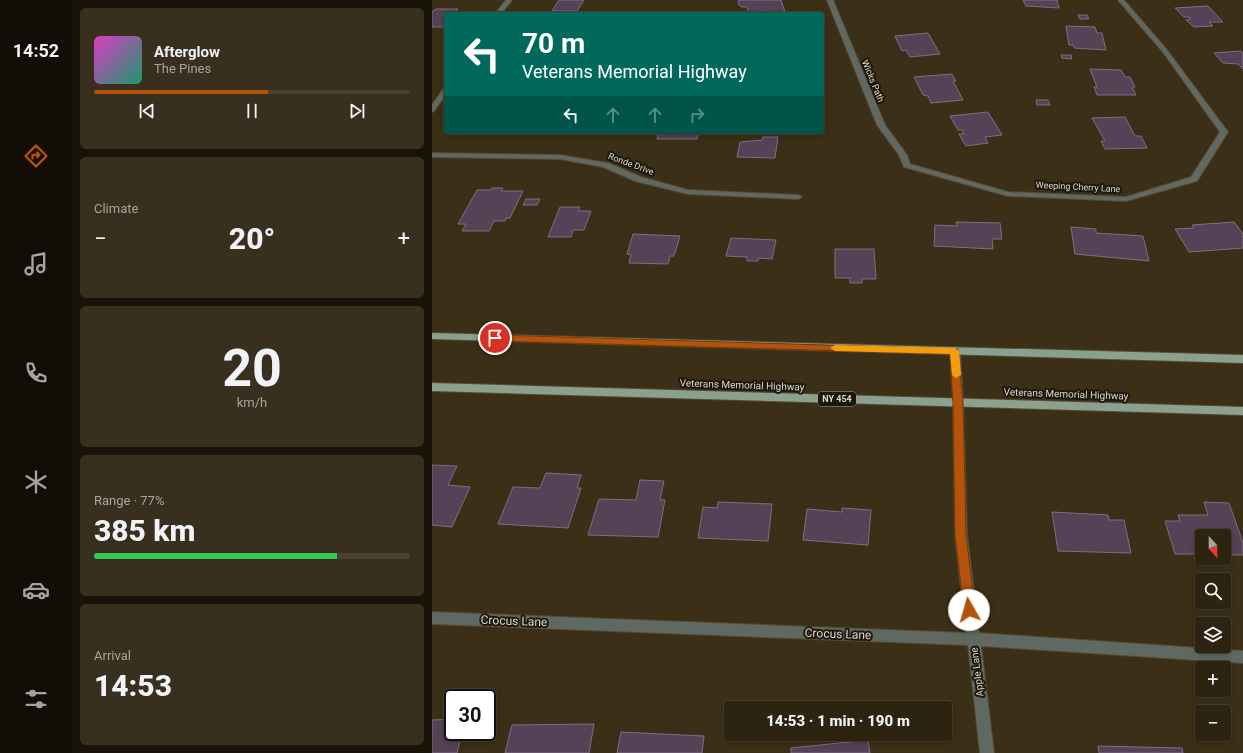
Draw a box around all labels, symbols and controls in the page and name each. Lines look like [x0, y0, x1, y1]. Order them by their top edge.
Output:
text: 70 m [522, 27, 585, 60]
icon: left [456, 28, 508, 80]
text: 14:52 [13, 40, 59, 61]
text: Afterglow [154, 43, 220, 61]
street label: Wicks Path [860, 58, 886, 104]
text: The Pines [154, 61, 211, 76]
text: Veterans Memorial Highway [522, 61, 747, 82]
icon: previous [136, 100, 158, 122]
icon: pause [241, 100, 263, 122]
icon: next [346, 100, 368, 122]
icon: left [560, 104, 582, 126]
icon: ahead [602, 104, 624, 126]
icon: ahead [644, 104, 666, 126]
icon: right [686, 104, 708, 126]
icon: directions [22, 142, 50, 170]
street label: Ronde Drive [607, 151, 655, 177]
street label: Weeping Cherry Lane [1035, 180, 1121, 194]
text: Climate [94, 201, 138, 216]
text: 20° [229, 221, 275, 256]
text: − [94, 226, 107, 251]
text: + [398, 226, 410, 251]
icon: music [22, 250, 50, 278]
pin [478, 321, 512, 355]
icon: arrive [484, 327, 506, 349]
text: 20 [222, 338, 282, 399]
icon: phone [22, 359, 50, 387]
street label: Veterans Memorial Highway [679, 377, 805, 393]
street label: Veterans Memorial Highway [1003, 386, 1129, 402]
road number: NY 454 [818, 392, 856, 406]
text: km/h [237, 395, 267, 410]
icon: climate [22, 468, 50, 496]
text: Range · 77% [94, 493, 164, 508]
text: 385 km [94, 513, 196, 548]
north arrow [1195, 529, 1231, 565]
map controls [1195, 529, 1231, 741]
button: search [1195, 573, 1231, 609]
icon: car [22, 576, 50, 604]
position arrow [948, 589, 990, 631]
street label: Crocus Lane [480, 613, 548, 629]
button: layers [1195, 617, 1231, 653]
street label: Crocus Lane [804, 626, 872, 642]
street label: Apple Lane [969, 647, 985, 697]
text: Arrival [94, 648, 131, 663]
button: + [1195, 661, 1231, 697]
text: 14:53 [94, 668, 172, 703]
icon: filters [22, 685, 50, 713]
speed limit sign: 30 [444, 689, 496, 741]
button: − [1195, 705, 1231, 741]
text: 14:53 · 1 min · 190 m [766, 712, 910, 730]

